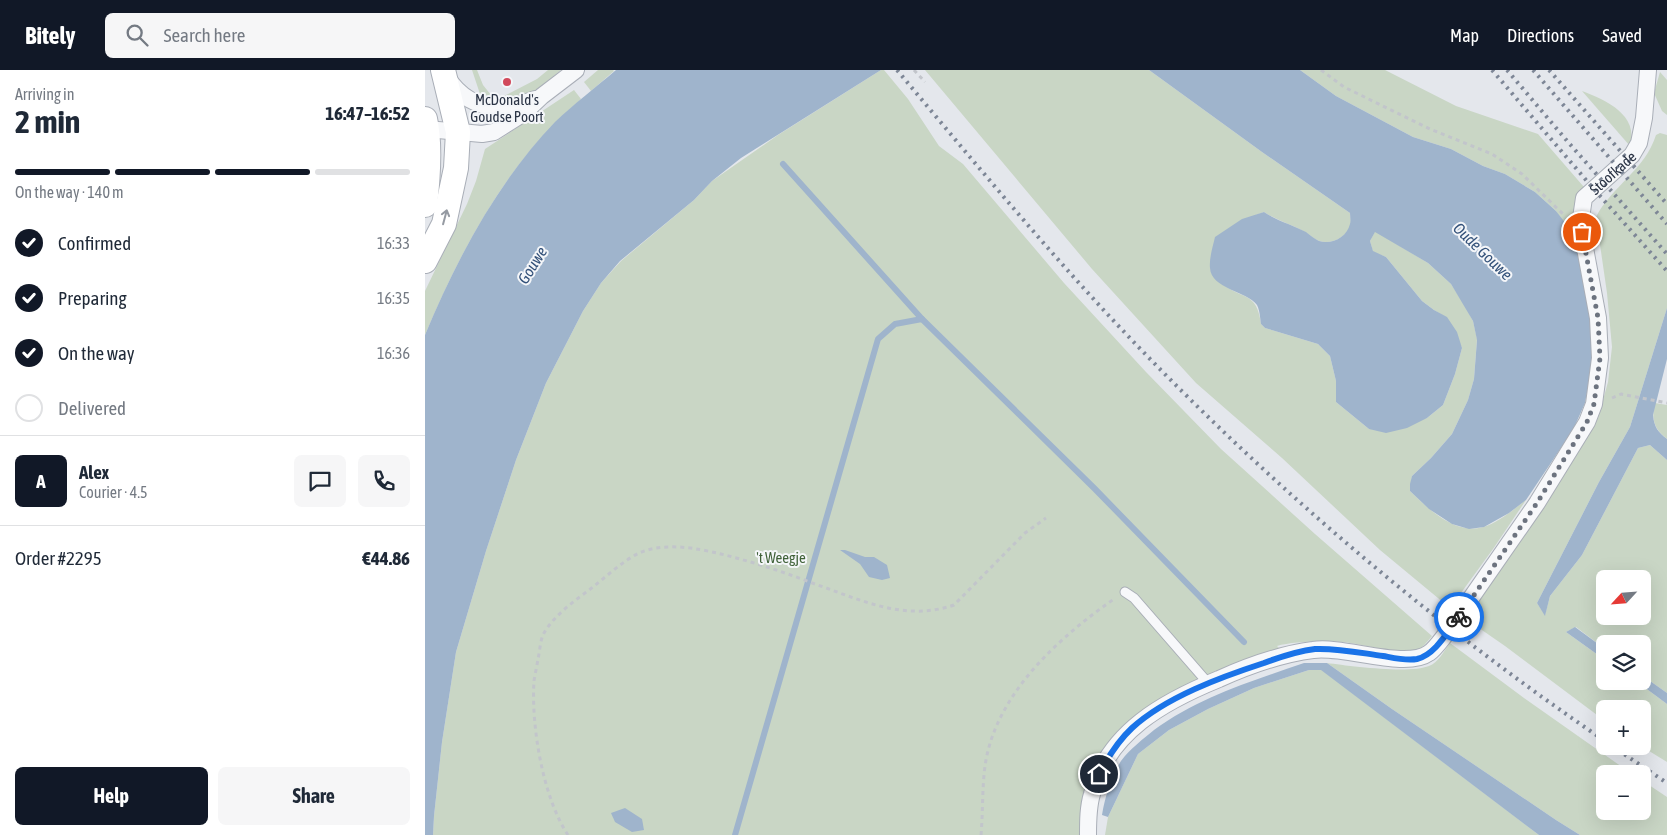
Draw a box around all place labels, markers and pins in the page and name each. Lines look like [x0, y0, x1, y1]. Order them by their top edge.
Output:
marker: McDonald's Goudse Poort [501, 76, 513, 88]
place label: McDonald's Goudse Poort [470, 91, 544, 125]
pin [1561, 211, 1603, 253]
pin [1078, 753, 1120, 795]

